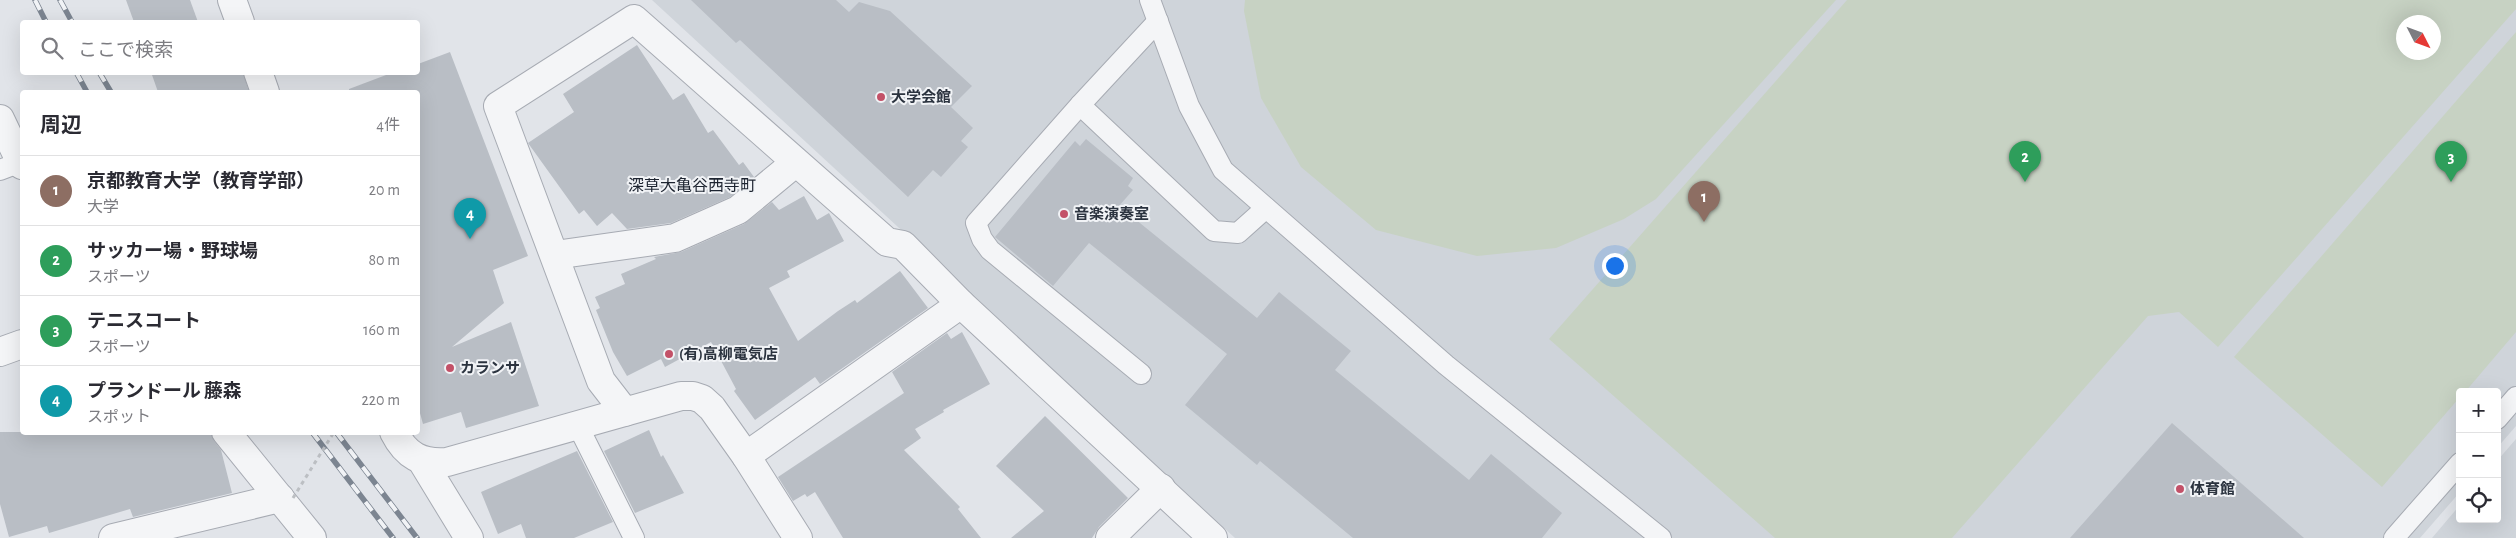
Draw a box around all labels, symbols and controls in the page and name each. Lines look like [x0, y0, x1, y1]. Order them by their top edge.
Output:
north arrow [2396, 15, 2441, 60]
search box [20, 20, 420, 75]
icon: search [38, 34, 66, 62]
text: ここで検索 [78, 41, 173, 60]
place label: 大学会館 [891, 89, 951, 105]
marker: 大学会館 [875, 91, 887, 103]
text: 周辺 [40, 115, 82, 136]
text: 4件 [376, 117, 400, 133]
pin: 2 [2009, 141, 2041, 182]
pin: 3 [2435, 141, 2467, 182]
text: 京都教育大学（教育学部） [87, 172, 315, 191]
district label: 深草大亀谷西寺町 [628, 177, 756, 194]
pin: 1 [1688, 181, 1720, 222]
text: 1 [53, 182, 59, 198]
text: 20 m [369, 182, 400, 198]
pin: 4 [454, 198, 486, 239]
text: 大学 [87, 199, 119, 215]
place label: 音楽演奏室 [1074, 206, 1149, 222]
marker: 音楽演奏室 [1058, 208, 1070, 220]
text: サッカー場・野球場 [87, 242, 258, 261]
text: 2 [52, 252, 60, 268]
text: 80 m [369, 252, 400, 268]
your location [1602, 253, 1628, 279]
text: スポーツ [87, 269, 151, 285]
text: テニスコート [87, 312, 201, 331]
text: 3 [53, 322, 59, 338]
text: 160 m [363, 322, 400, 338]
text: スポーツ [87, 339, 151, 355]
place label: (有)高柳電気店 [679, 346, 778, 362]
marker: (有)高柳電気店 [663, 348, 675, 360]
place label: カランサ [460, 361, 520, 376]
marker: カランサ [444, 362, 456, 374]
text: プランドール 藤森 [87, 382, 242, 401]
map controls [2456, 388, 2501, 523]
button: + [2456, 388, 2501, 433]
text: 4 [52, 392, 60, 408]
text: 220 m [362, 392, 400, 408]
text: スポット [87, 409, 151, 425]
button: − [2456, 433, 2501, 478]
button: locate [2456, 478, 2501, 523]
place label: 体育館 [2190, 481, 2235, 497]
marker: 体育館 [2174, 483, 2186, 495]

